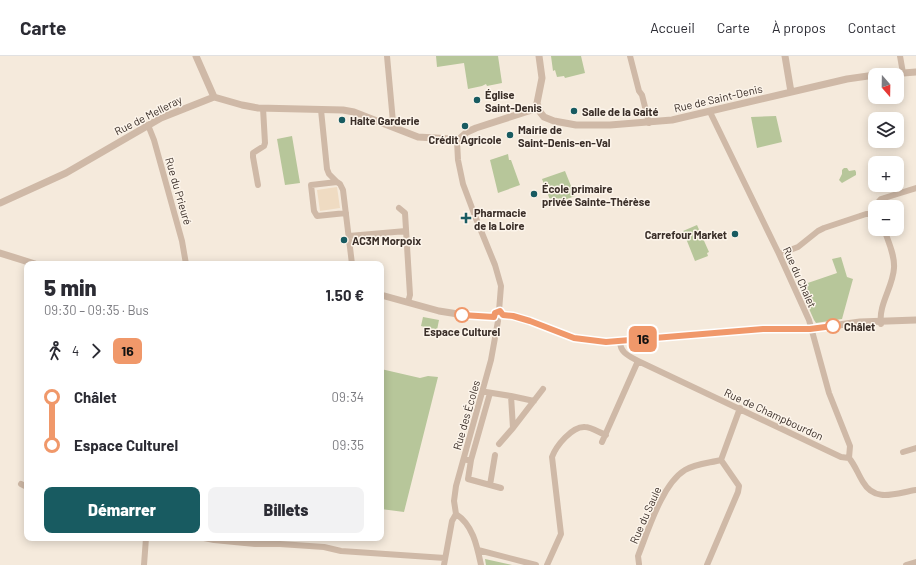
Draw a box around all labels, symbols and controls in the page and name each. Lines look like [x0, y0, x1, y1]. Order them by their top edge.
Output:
text: Carte [20, 16, 66, 39]
text: Accueil [650, 19, 695, 36]
text: Carte [717, 19, 750, 36]
text: À propos [772, 19, 826, 36]
text: Contact [848, 19, 896, 36]
north arrow [868, 68, 904, 104]
map controls [868, 68, 904, 236]
street label: Rue de Saint-Denis [673, 81, 763, 115]
place label: Église Saint-Denis [485, 88, 542, 114]
street label: Rue de Melleray [112, 92, 184, 138]
marker: Église Saint-Denis [472, 95, 482, 105]
place label: Salle de la Gaité [582, 105, 658, 118]
marker: Salle de la Gaité [569, 106, 579, 116]
button: layers [868, 112, 904, 148]
place label: Halte Garderie [350, 114, 420, 127]
marker: Halte Garderie [337, 115, 347, 125]
marker: Crédit Agricole [460, 121, 470, 131]
place label: Mairie de Saint-Denis-en-Val [518, 123, 611, 149]
marker: Mairie de Saint-Denis-en-Val [505, 130, 515, 140]
place label: Crédit Agricole [428, 133, 502, 146]
street label: Rue du Prieuré [163, 156, 195, 226]
button: + [868, 156, 904, 192]
place label: École primaire privée Sainte-Thérèse [542, 182, 650, 208]
marker: École primaire privée Sainte-Thérèse [529, 189, 539, 199]
button: − [868, 200, 904, 236]
place label: Pharmacie de la Loire [474, 206, 526, 232]
marker: Pharmacie de la Loire [461, 213, 471, 223]
place label: Carrefour Market [645, 228, 727, 241]
marker: Carrefour Market [730, 229, 740, 239]
place label: AC3M Morpoix [352, 234, 421, 247]
marker: AC3M Morpoix [339, 235, 349, 245]
street label: Rue du Chalet [781, 245, 819, 309]
text: 5 min [44, 274, 97, 300]
text: 1.50 € [325, 286, 364, 304]
text: 09:30 – 09:35 · Bus [44, 302, 149, 318]
marker: Espace Culturel [454, 307, 470, 323]
marker: Châlet [825, 318, 841, 334]
place label: Châlet [844, 320, 875, 333]
place label: Espace Culturel [424, 325, 500, 338]
line badge: 16 [625, 326, 661, 352]
text: 16 [637, 330, 649, 347]
icon: walk [44, 340, 66, 362]
icon: forward [85, 340, 107, 362]
text: 16 [121, 342, 134, 359]
text: 4 [72, 343, 79, 359]
street label: Rue des Écoles [450, 379, 482, 451]
street label: Rue de Champbourdon [722, 385, 826, 443]
text: Châlet [74, 388, 117, 406]
text: 09:34 [332, 389, 364, 405]
text: Espace Culturel [74, 436, 178, 454]
text: 09:35 [332, 437, 364, 453]
street label: Rue du Saule [627, 484, 663, 546]
button: Démarrer [44, 487, 200, 533]
button: Billets [208, 487, 364, 533]

